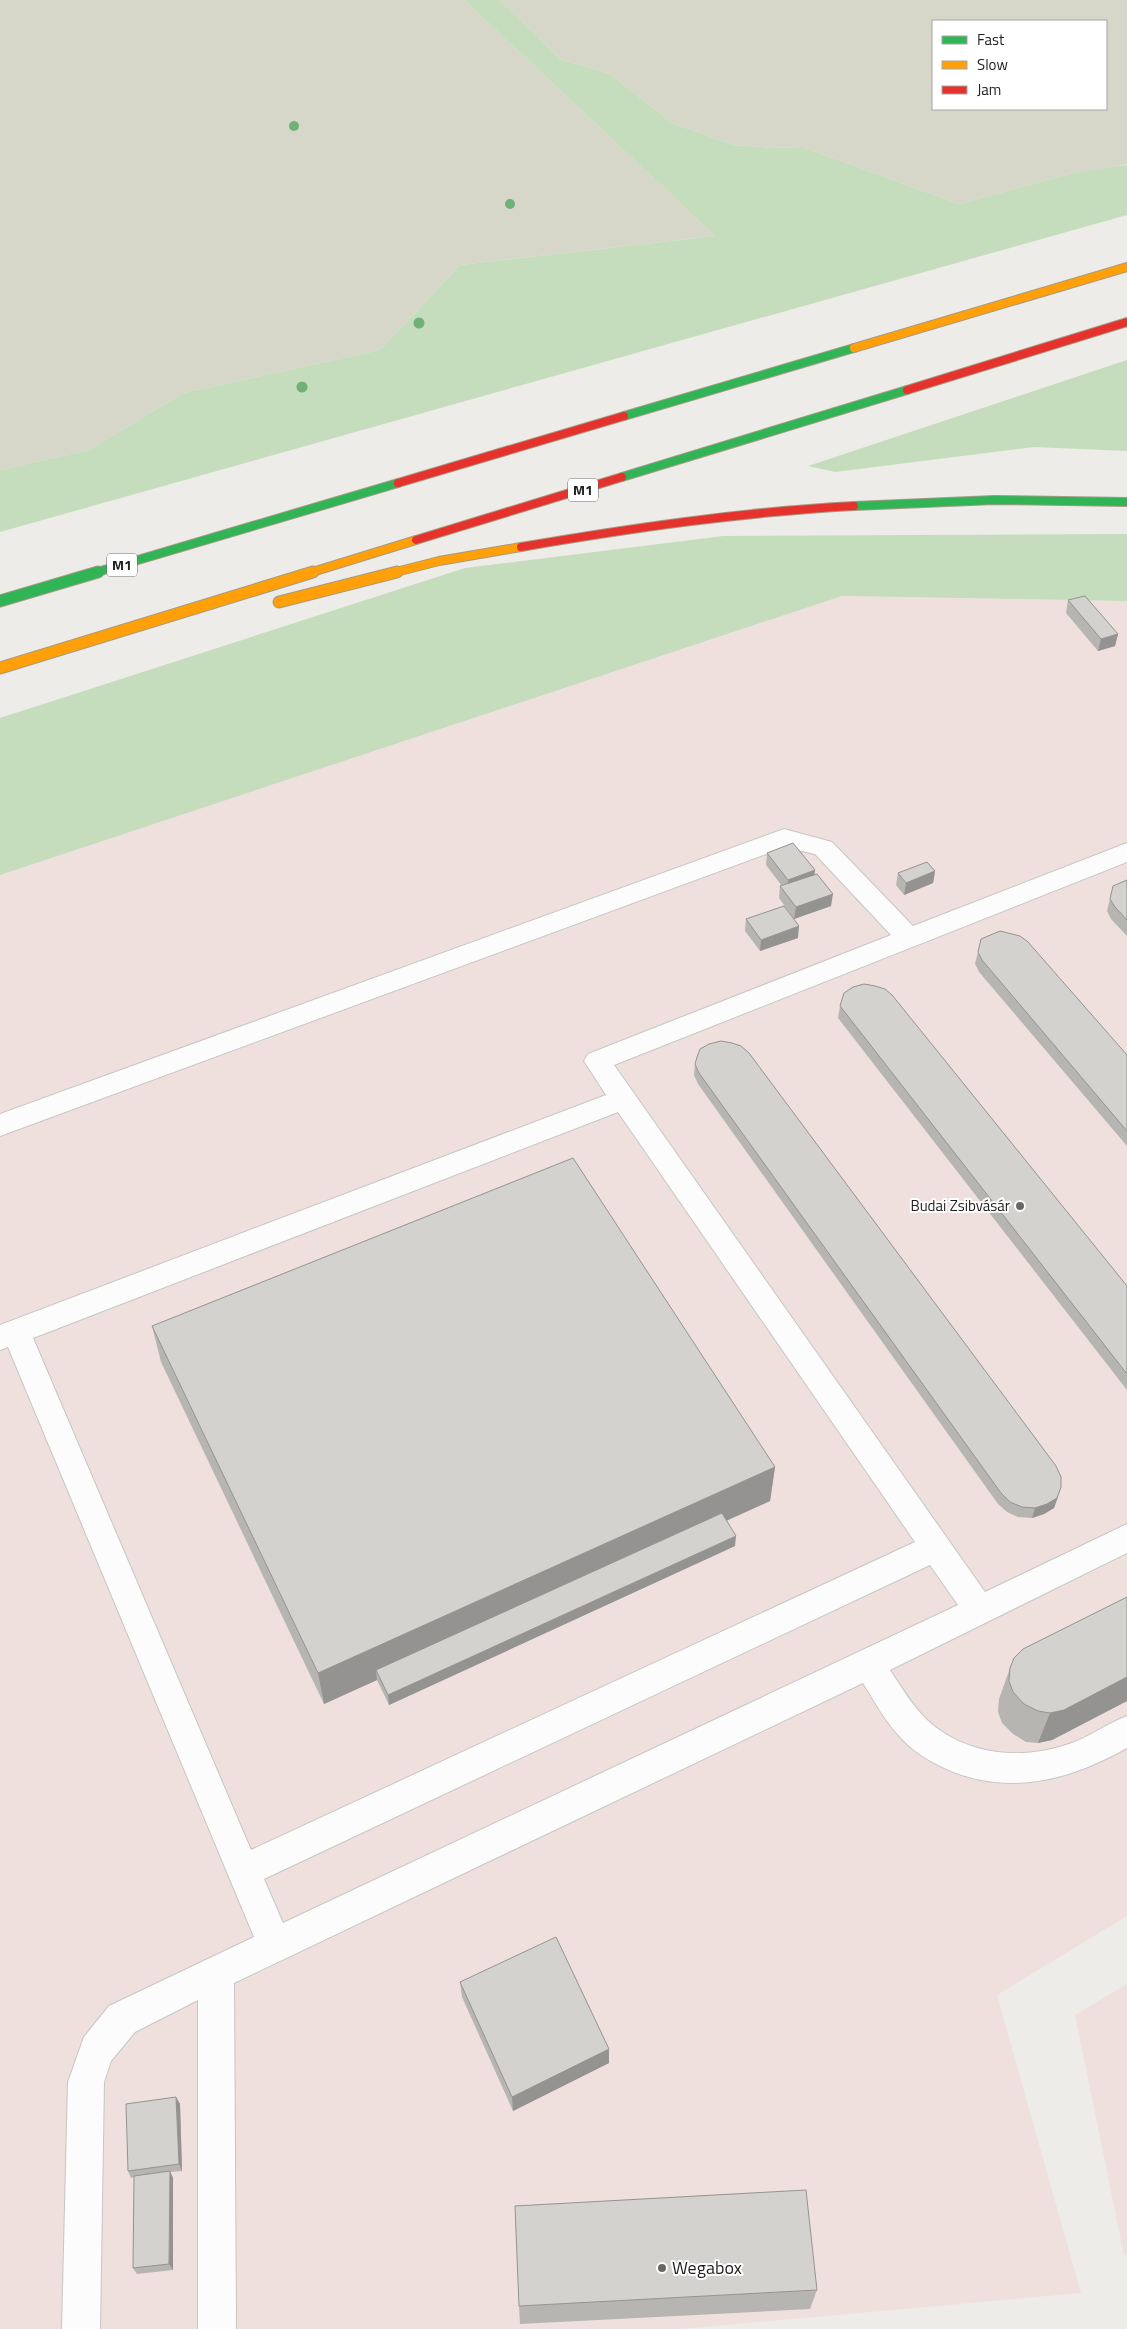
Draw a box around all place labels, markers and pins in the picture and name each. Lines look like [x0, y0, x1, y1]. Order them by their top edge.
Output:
place label: Budai Zsibvásár [910, 1194, 1010, 1217]
marker: Budai Zsibvásár [1014, 1200, 1026, 1212]
place label: Wegabox [672, 2254, 742, 2281]
marker: Wegabox [656, 2262, 668, 2274]

